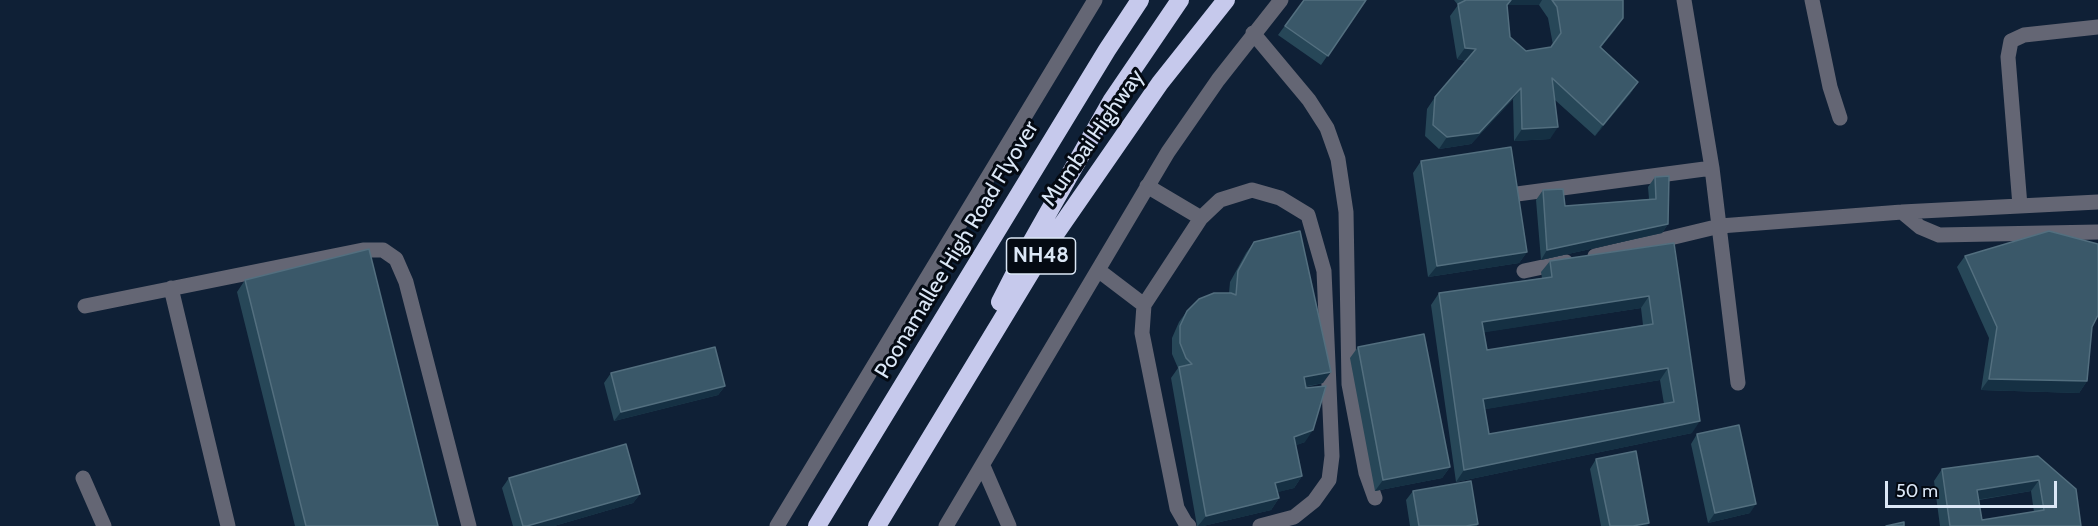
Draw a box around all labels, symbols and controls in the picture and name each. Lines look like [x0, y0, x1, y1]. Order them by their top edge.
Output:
street label: Mumbai Highway [1036, 65, 1150, 211]
street label: Poonamallee High Road Flyover [870, 116, 1044, 384]
road number: NH48 [1006, 238, 1076, 274]
scale bar [1888, 469, 2060, 507]
text: 50 m [1896, 480, 1938, 502]

